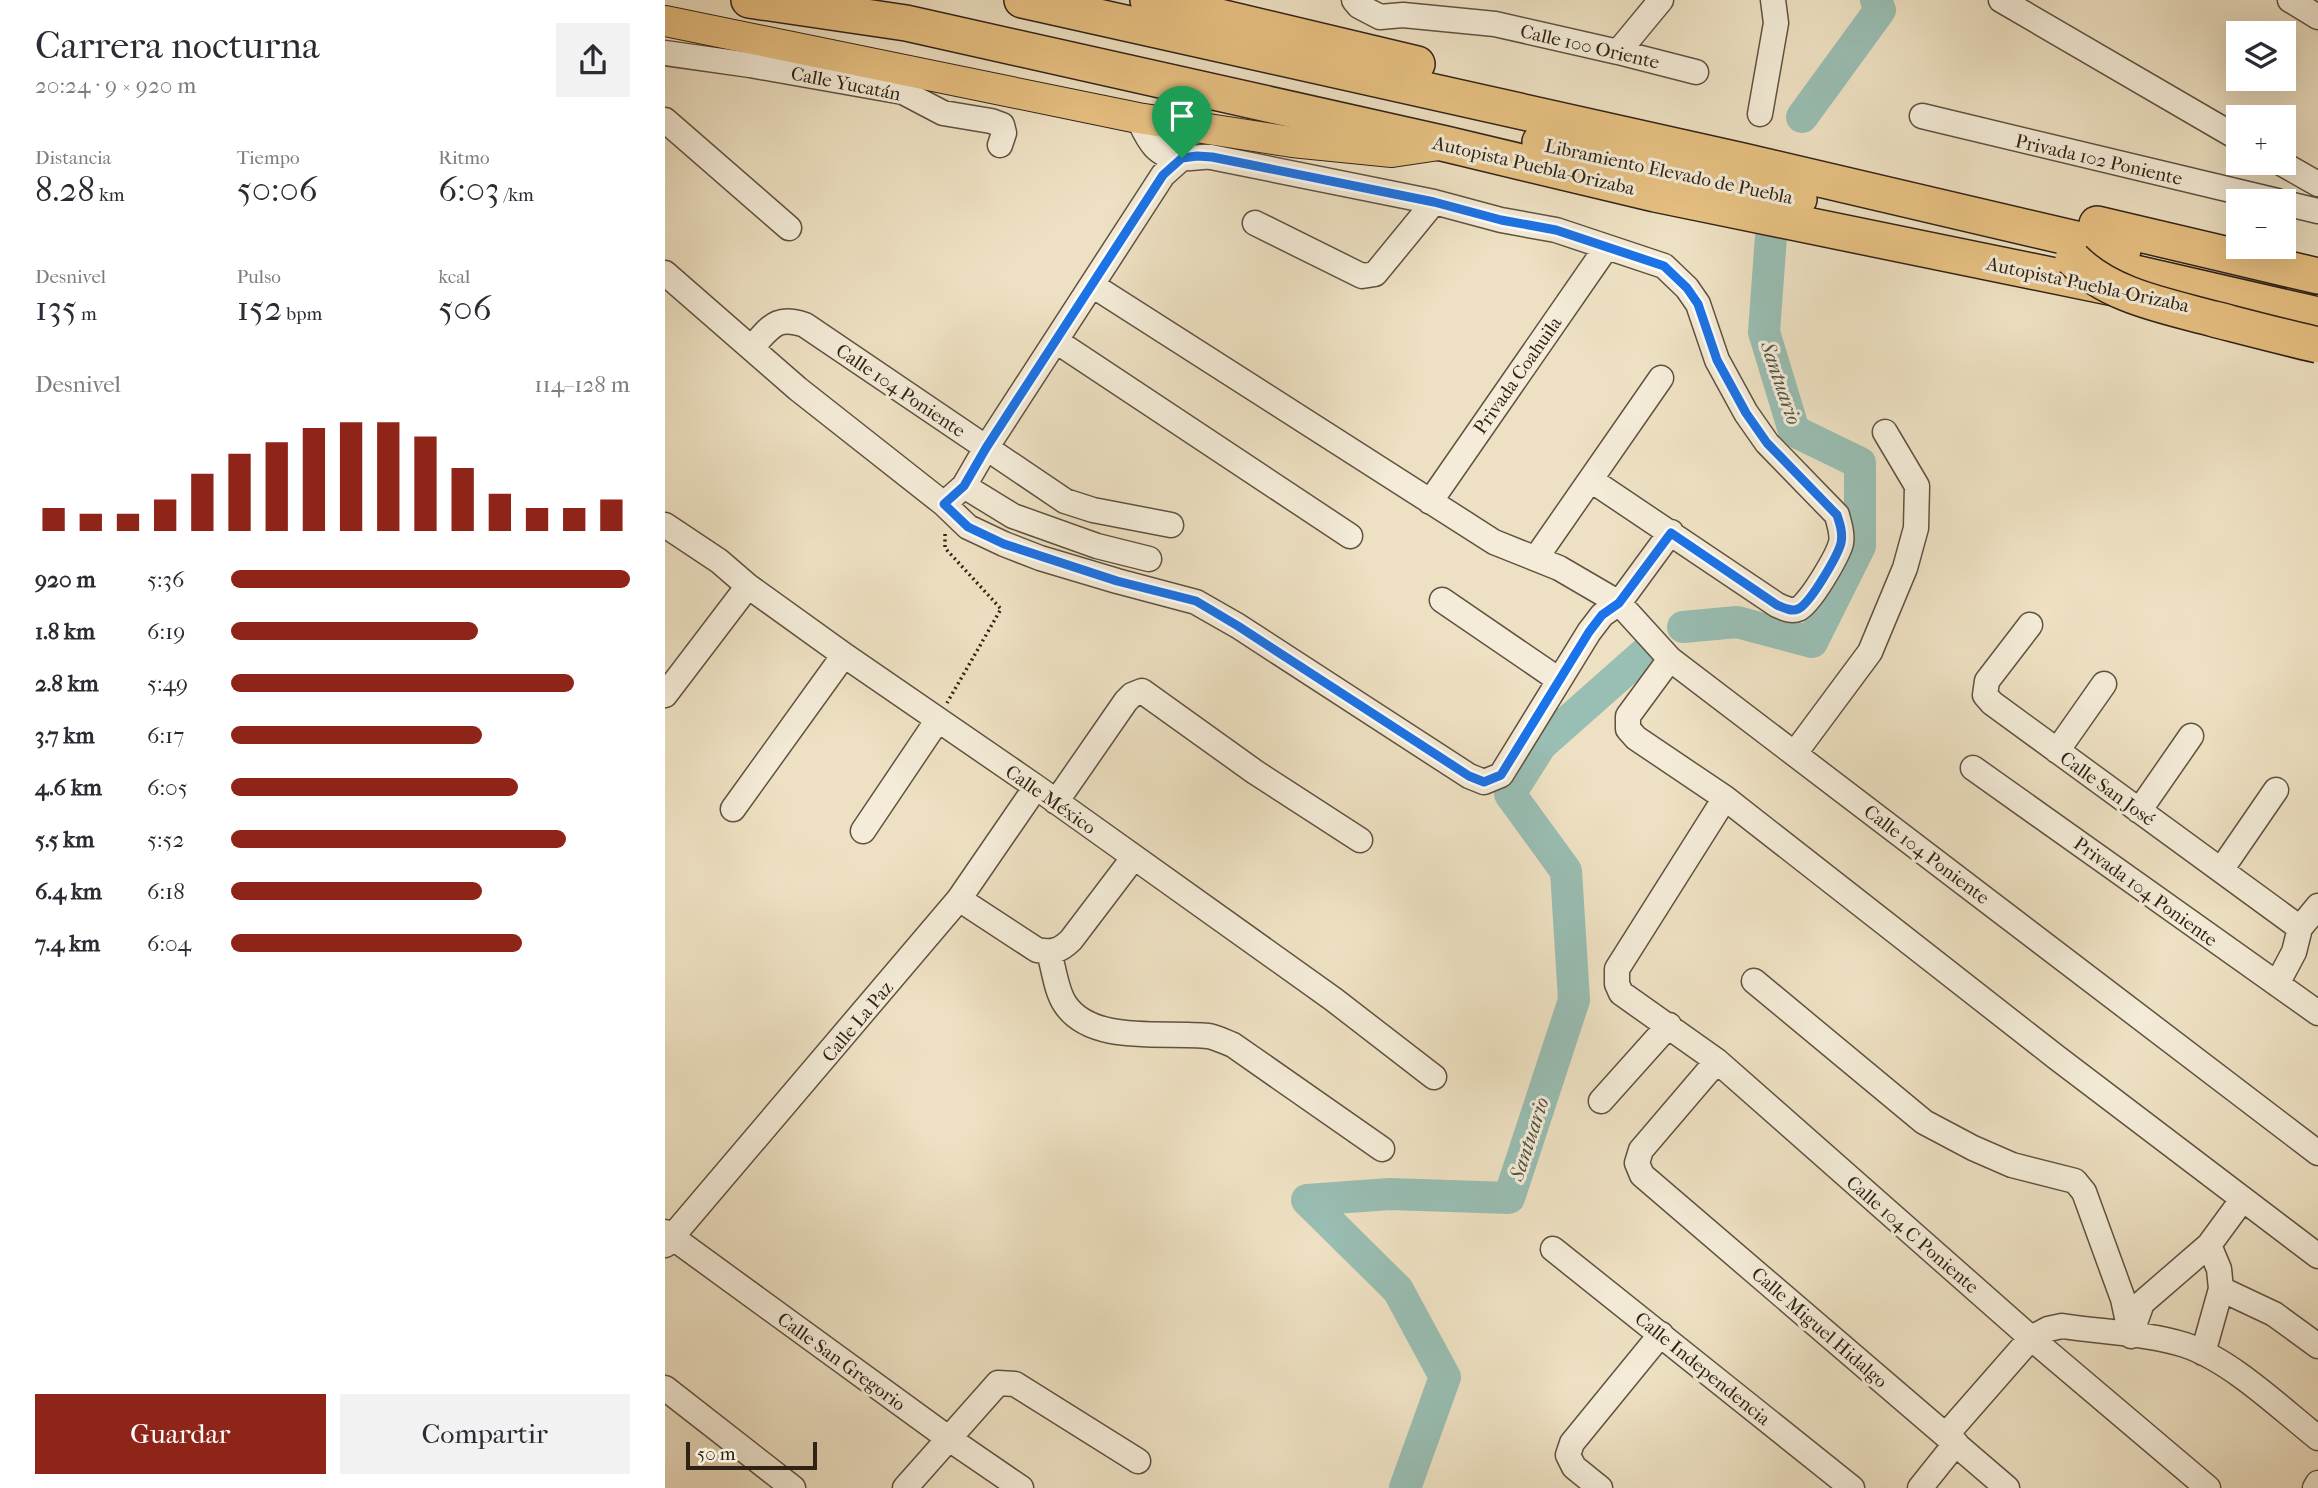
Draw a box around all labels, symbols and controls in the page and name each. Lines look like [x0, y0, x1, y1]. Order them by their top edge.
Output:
street label: Calle 100 Oriente [1518, 20, 1662, 74]
map controls [2226, 21, 2296, 259]
button: layers [2226, 21, 2296, 91]
text: Carrera nocturna [35, 23, 320, 68]
button: share [556, 23, 630, 97]
street label: Calle Yucatán [789, 63, 903, 105]
text: 20:24 · 9 × 920 m [35, 72, 196, 99]
pin [1152, 86, 1212, 158]
icon: arrive [1163, 97, 1201, 135]
button: + [2226, 105, 2296, 175]
street label: Privada 102 Poniente [2013, 130, 2184, 190]
street label: Autopista Puebla-Orizaba [1430, 132, 1637, 200]
street label: Libramiento Elevado de Puebla [1543, 135, 1795, 209]
text: Distancia [35, 147, 111, 169]
text: Tiempo [237, 147, 300, 169]
text: Ritmo [438, 147, 490, 169]
text: 8.28 [35, 169, 95, 210]
text: 50:06 [237, 169, 318, 210]
text: 6:03 [438, 169, 499, 210]
text: km [95, 184, 125, 206]
text: /km [499, 184, 534, 206]
button: − [2226, 189, 2296, 259]
street label: Autopista Puebla-Orizaba [1983, 253, 2191, 317]
text: Desnivel [35, 266, 106, 288]
text: Pulso [237, 266, 281, 288]
text: kcal [438, 266, 470, 288]
text: 135 [35, 288, 77, 329]
text: 152 [237, 288, 282, 329]
text: 506 [438, 288, 492, 329]
text: m [77, 303, 97, 325]
text: bpm [282, 303, 322, 325]
street label: Privada Coahuila [1469, 312, 1567, 438]
water label: Santuario [1755, 337, 1806, 428]
street label: Calle 104 Poniente [832, 339, 969, 442]
text: Desnivel [35, 371, 121, 398]
text: 114–128 m [534, 371, 630, 398]
text: 920 m [35, 566, 96, 593]
text: 5:36 [147, 566, 184, 593]
text: 1.8 km [35, 618, 95, 645]
text: 6:19 [147, 618, 185, 645]
text: 2.8 km [35, 670, 99, 697]
text: 5:49 [147, 670, 188, 697]
text: 3.7 km [35, 722, 95, 749]
text: 6:17 [147, 722, 184, 749]
street label: Calle San José [2056, 747, 2159, 831]
street label: Calle México [1001, 761, 1100, 839]
text: 4.6 km [35, 774, 102, 801]
text: 6:05 [147, 774, 188, 801]
street label: Calle 104 Poniente [1859, 801, 1993, 909]
text: 5.5 km [35, 826, 94, 853]
text: 5:52 [147, 826, 184, 853]
street label: Privada 104 Poniente [2069, 832, 2221, 951]
text: 6.4 km [35, 878, 102, 905]
text: 6:18 [147, 878, 185, 905]
text: 7.4 km [35, 930, 100, 957]
text: 6:04 [147, 930, 191, 957]
street label: Calle La Paz [818, 977, 898, 1066]
water label: Santuario [1504, 1094, 1554, 1185]
street label: Calle 104 C Poniente [1842, 1171, 1983, 1298]
street label: Calle Miguel Hidalgo [1747, 1263, 1892, 1393]
street label: Calle Independencia [1630, 1307, 1775, 1430]
street label: Calle San Gregorio [773, 1308, 910, 1416]
button: Guardar [35, 1394, 326, 1474]
button: Compartir [340, 1394, 630, 1474]
scale bar [686, 1439, 817, 1471]
text: 50 m [697, 1443, 736, 1465]

